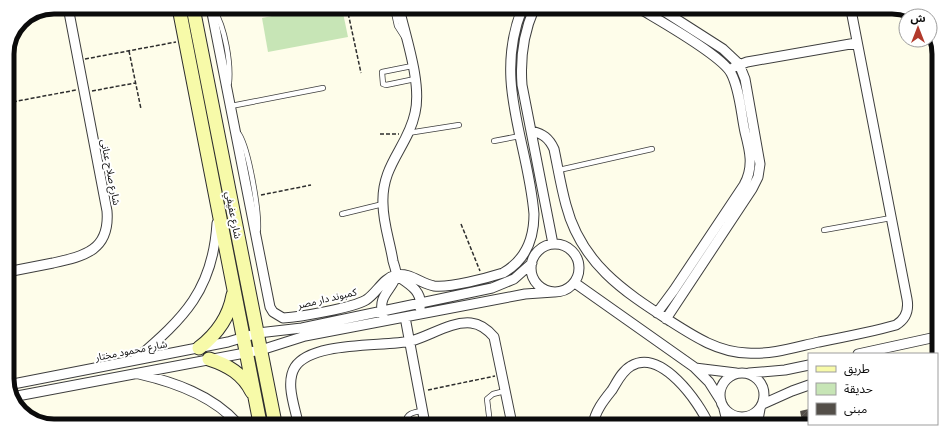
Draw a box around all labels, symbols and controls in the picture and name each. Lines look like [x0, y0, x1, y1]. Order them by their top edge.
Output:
north arrow [898, 8, 938, 48]
text: ش [910, 11, 926, 26]
street label: شارع صلاح عنانى [97, 138, 123, 207]
street label: شارع عفيفي [221, 190, 244, 240]
street label: كمبوند دار مصر [295, 285, 359, 312]
street label: شارع محمود مختار [93, 337, 168, 365]
legend [808, 353, 938, 425]
text: طريق [844, 361, 870, 377]
text: حديقة [844, 381, 873, 397]
text: مبنى [844, 401, 867, 417]

